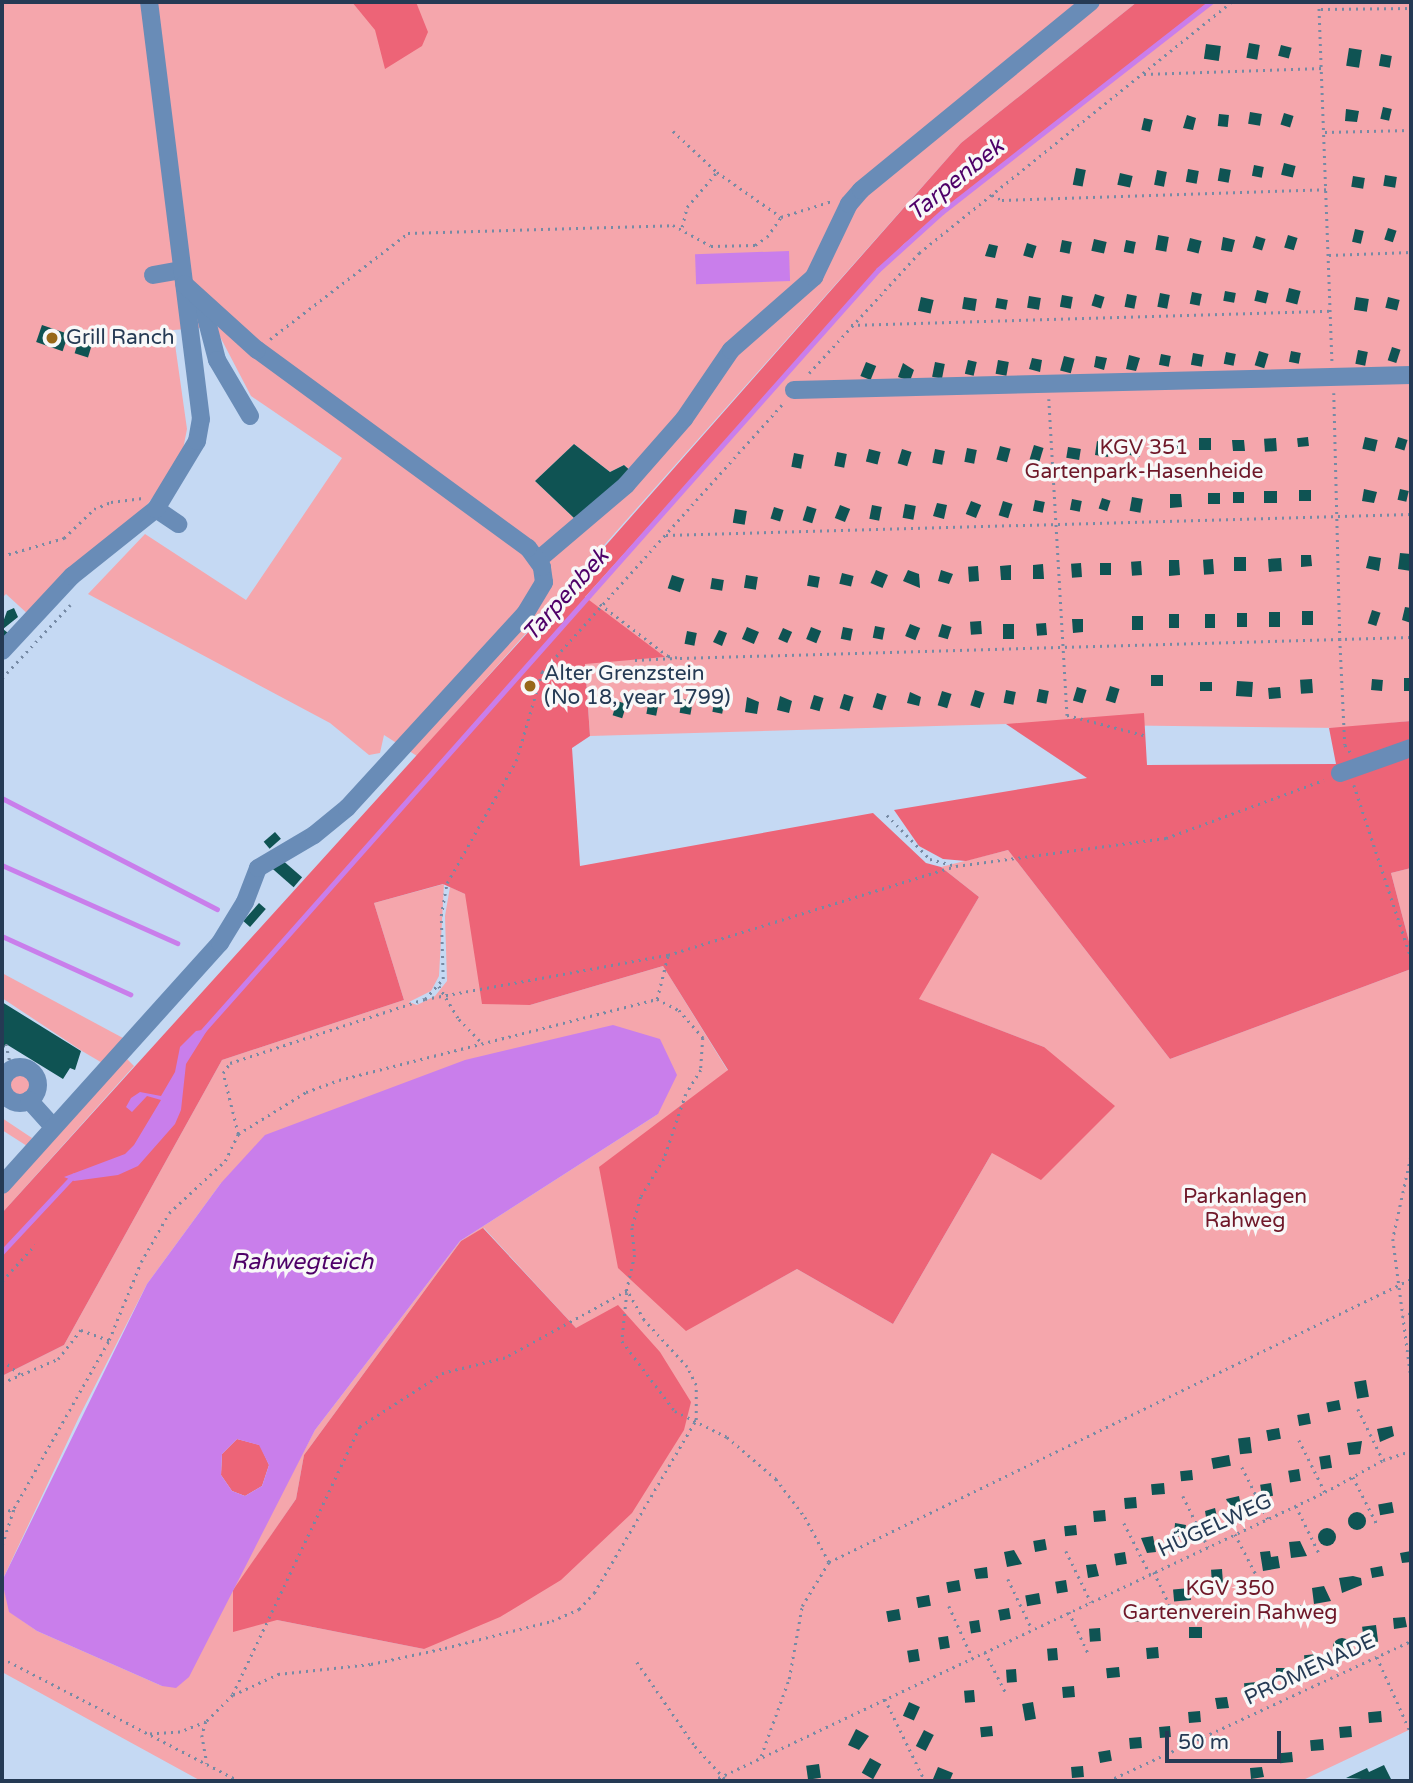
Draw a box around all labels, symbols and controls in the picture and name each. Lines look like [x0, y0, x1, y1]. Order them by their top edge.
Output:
water label: Tarpenbek [902, 133, 1010, 227]
place label: Grill Ranch [66, 325, 175, 351]
marker: Grill Ranch [44, 330, 60, 346]
park label: KGV 351 Gartenpark-Hasenheide [1025, 435, 1263, 485]
water label: Tarpenbek [517, 543, 615, 647]
place label: Alter Grenzstein (No 18, year 1799) [544, 661, 731, 711]
marker: Alter Grenzstein (No 18, year 1799) [522, 678, 538, 694]
park label: Parkanlagen Rahweg [1183, 1184, 1307, 1234]
water label: Rahwegteich [231, 1248, 373, 1276]
street label: HÜGELWEG [1154, 1489, 1276, 1563]
park label: KGV 350 Gartenverein Rahweg [1122, 1576, 1338, 1626]
street label: PROMENADE [1241, 1629, 1379, 1711]
scale bar [1168, 1716, 1284, 1760]
text: 50 m [1178, 1730, 1229, 1755]

